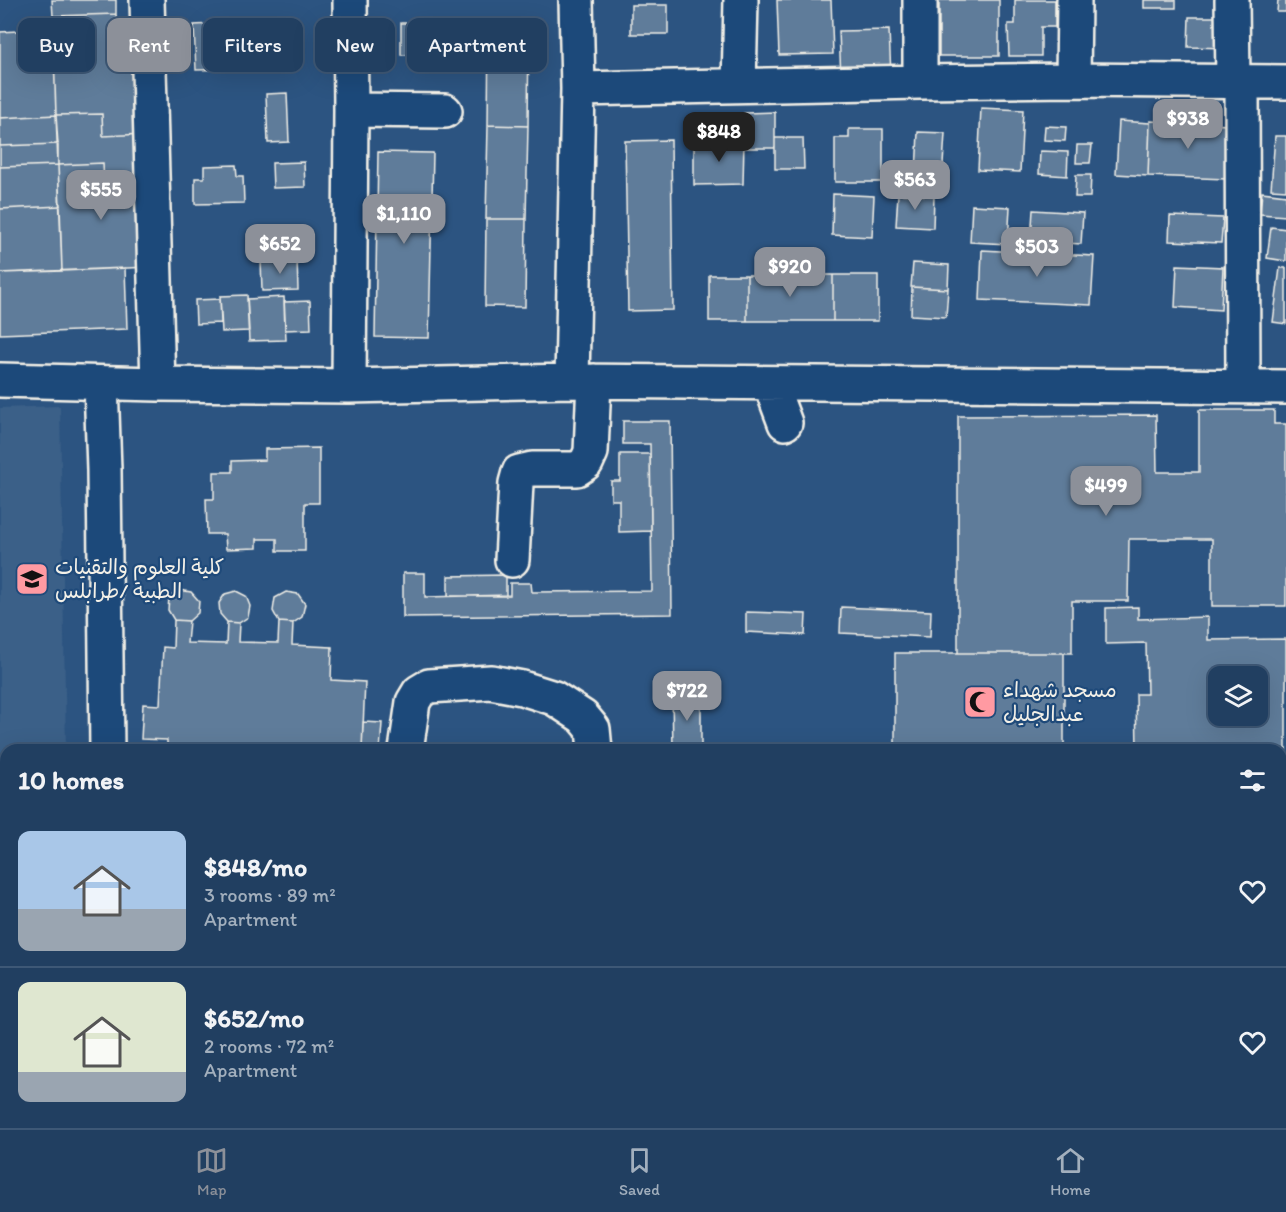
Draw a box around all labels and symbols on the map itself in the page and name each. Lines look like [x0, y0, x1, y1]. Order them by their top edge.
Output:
pin: $938 [1152, 99, 1224, 150]
pin: $848 [683, 112, 755, 163]
pin: $563 [879, 160, 951, 211]
pin: $555 [65, 170, 137, 221]
pin: $1,110 [355, 194, 453, 245]
pin: $652 [244, 224, 316, 275]
pin: $503 [1001, 227, 1073, 278]
pin: $920 [754, 247, 826, 298]
pin: $499 [1070, 466, 1142, 517]
place label: كلية العلوم والتقنيات الطبية /طرابلس [55, 554, 224, 604]
school or university icon: كلية العلوم والتقنيات الطبية /طرابلس [14, 561, 50, 597]
pin: $722 [651, 671, 723, 722]
place label: مسجد شهداء عبدالجليل [1003, 677, 1117, 727]
mosque icon: مسجد شهداء عبدالجليل [962, 684, 998, 720]

